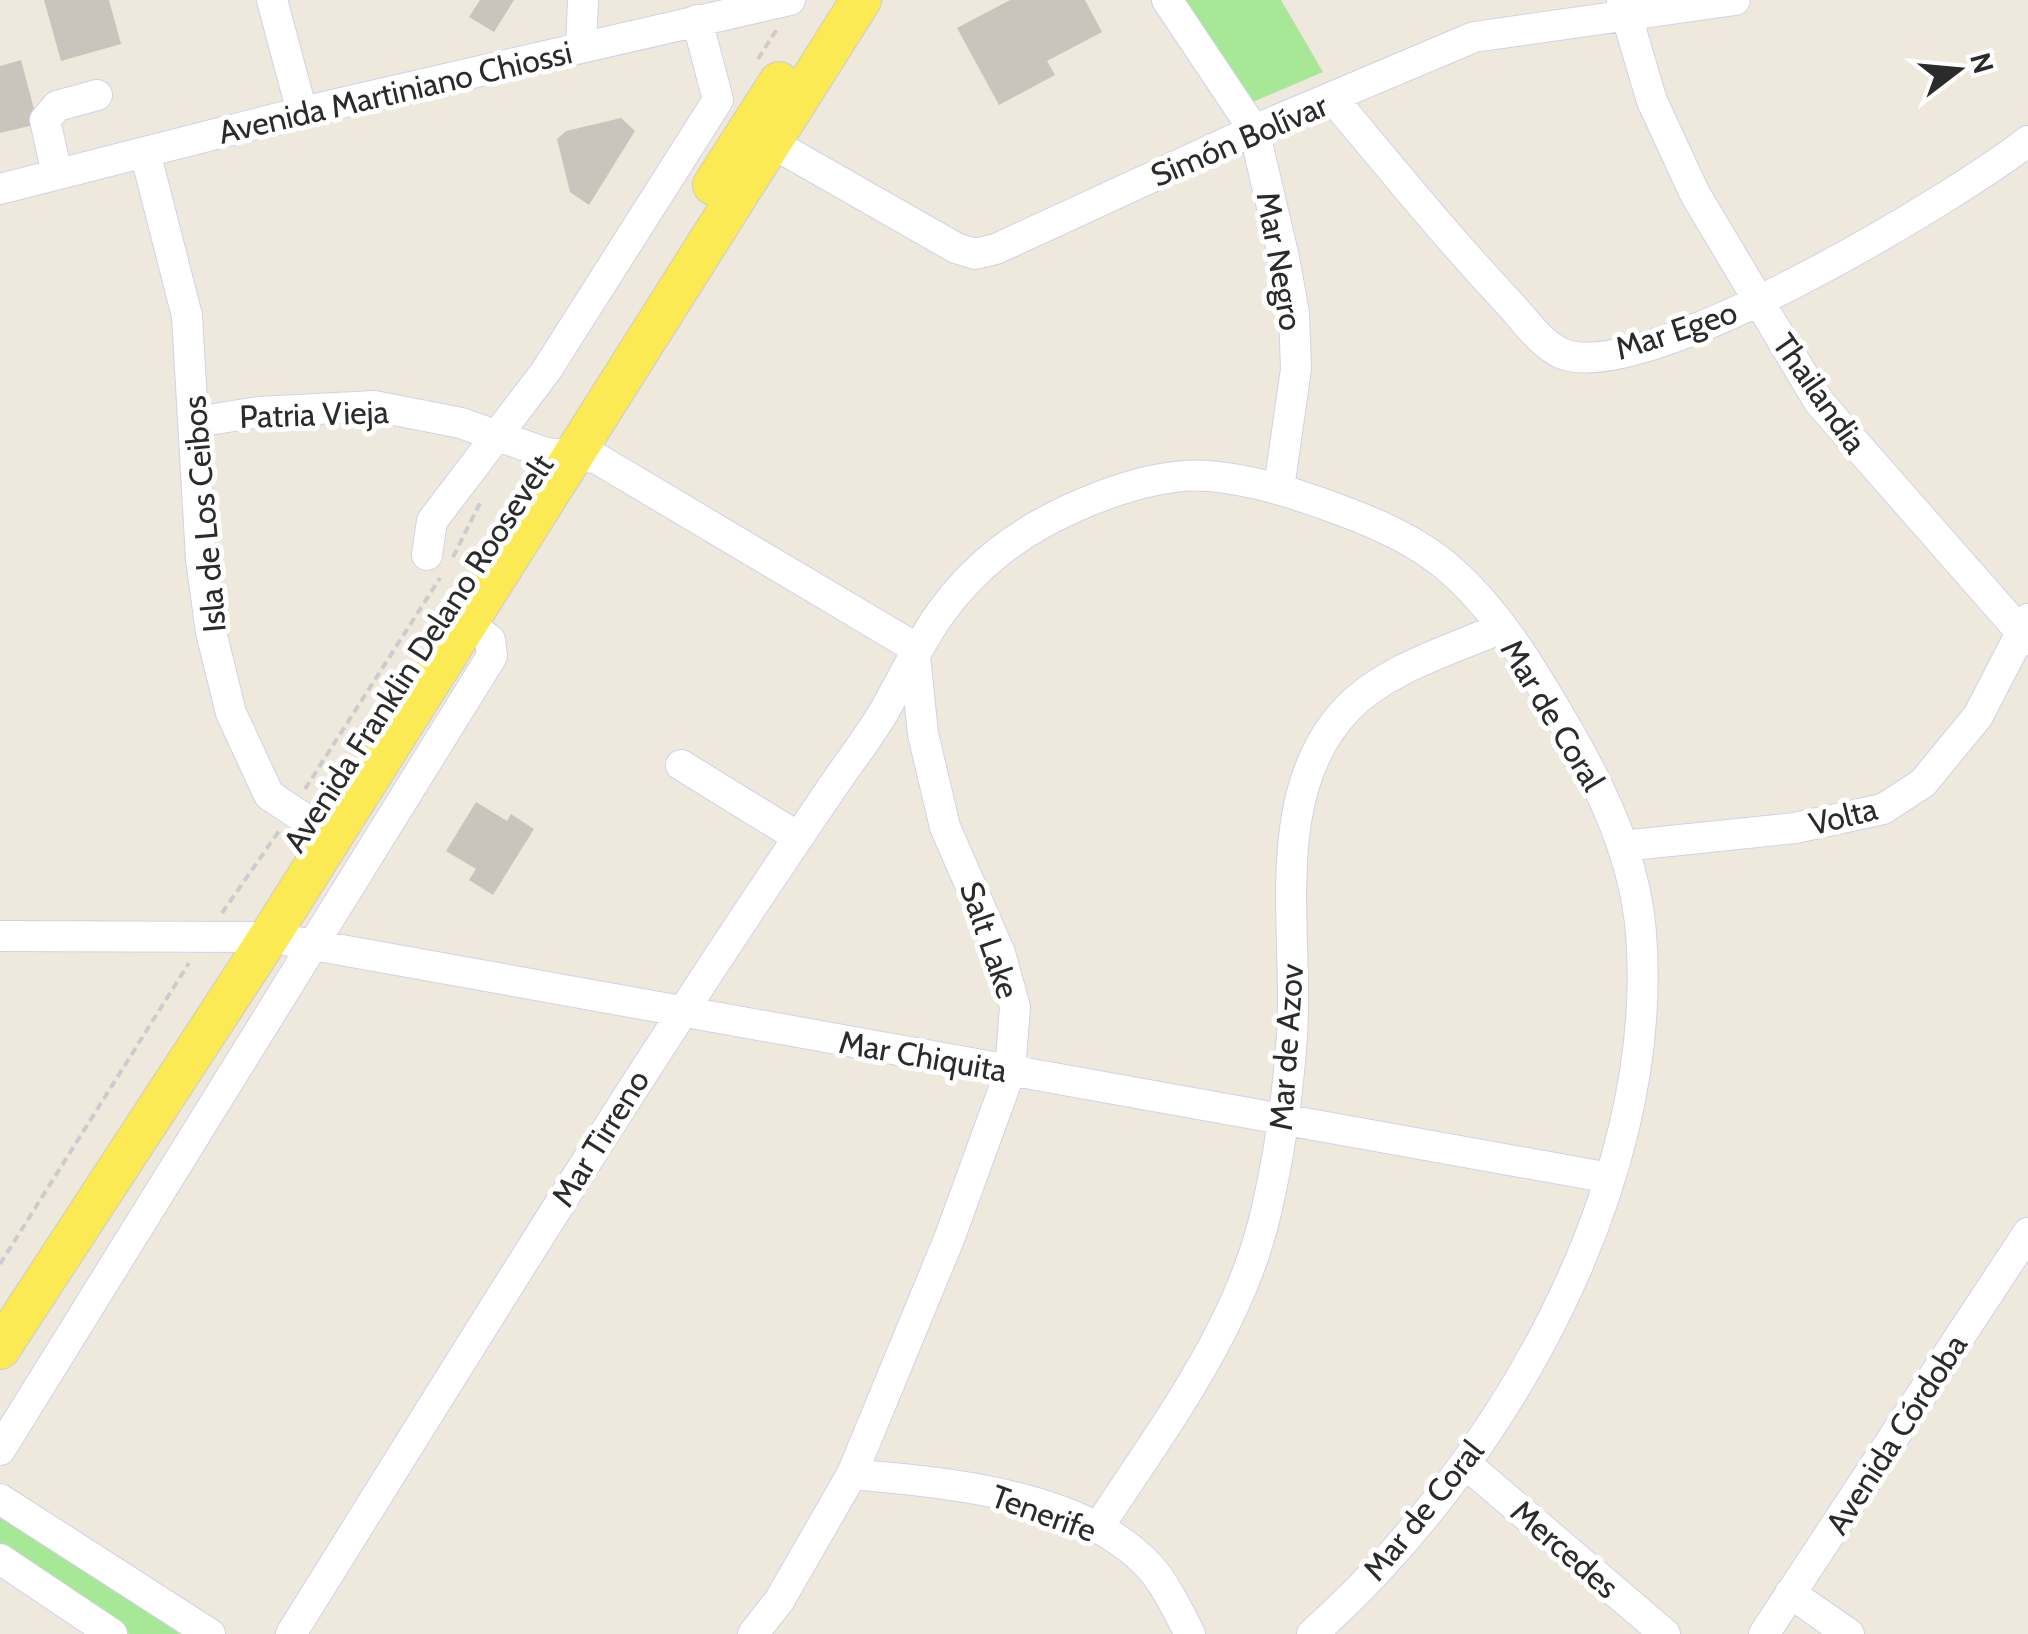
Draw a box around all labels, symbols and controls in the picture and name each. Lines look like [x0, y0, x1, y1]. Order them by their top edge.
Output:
north arrow [1908, 20, 2008, 120]
street label: Avenida Martiniano Chiossi [214, 32, 576, 152]
text: N [1963, 49, 2001, 77]
street label: Simón Bolívar [1145, 85, 1334, 195]
street label: Mar Negro [1249, 189, 1311, 333]
street label: Mar Egeo [1610, 292, 1742, 368]
street label: Thailandia [1765, 326, 1876, 461]
street label: Patria Vieja [239, 392, 390, 436]
street label: Isla de Los Ceibos [174, 394, 234, 634]
street label: Avenida Franklin Delano Roosevelt [275, 447, 561, 859]
street label: Mar de Coral [1493, 632, 1614, 798]
street label: Volta [1805, 789, 1882, 843]
street label: Salt Lake [952, 877, 1028, 1003]
street label: Mar de Azov [1261, 962, 1311, 1132]
street label: Mar Chiquita [836, 1022, 1011, 1090]
street label: Mar Tirreno [543, 1062, 657, 1214]
street label: Avenida Córdoba [1817, 1326, 1975, 1541]
street label: Mar de Coral [1355, 1432, 1492, 1588]
street label: Tenerife [986, 1476, 1102, 1550]
street label: Mercedes [1503, 1492, 1627, 1606]

